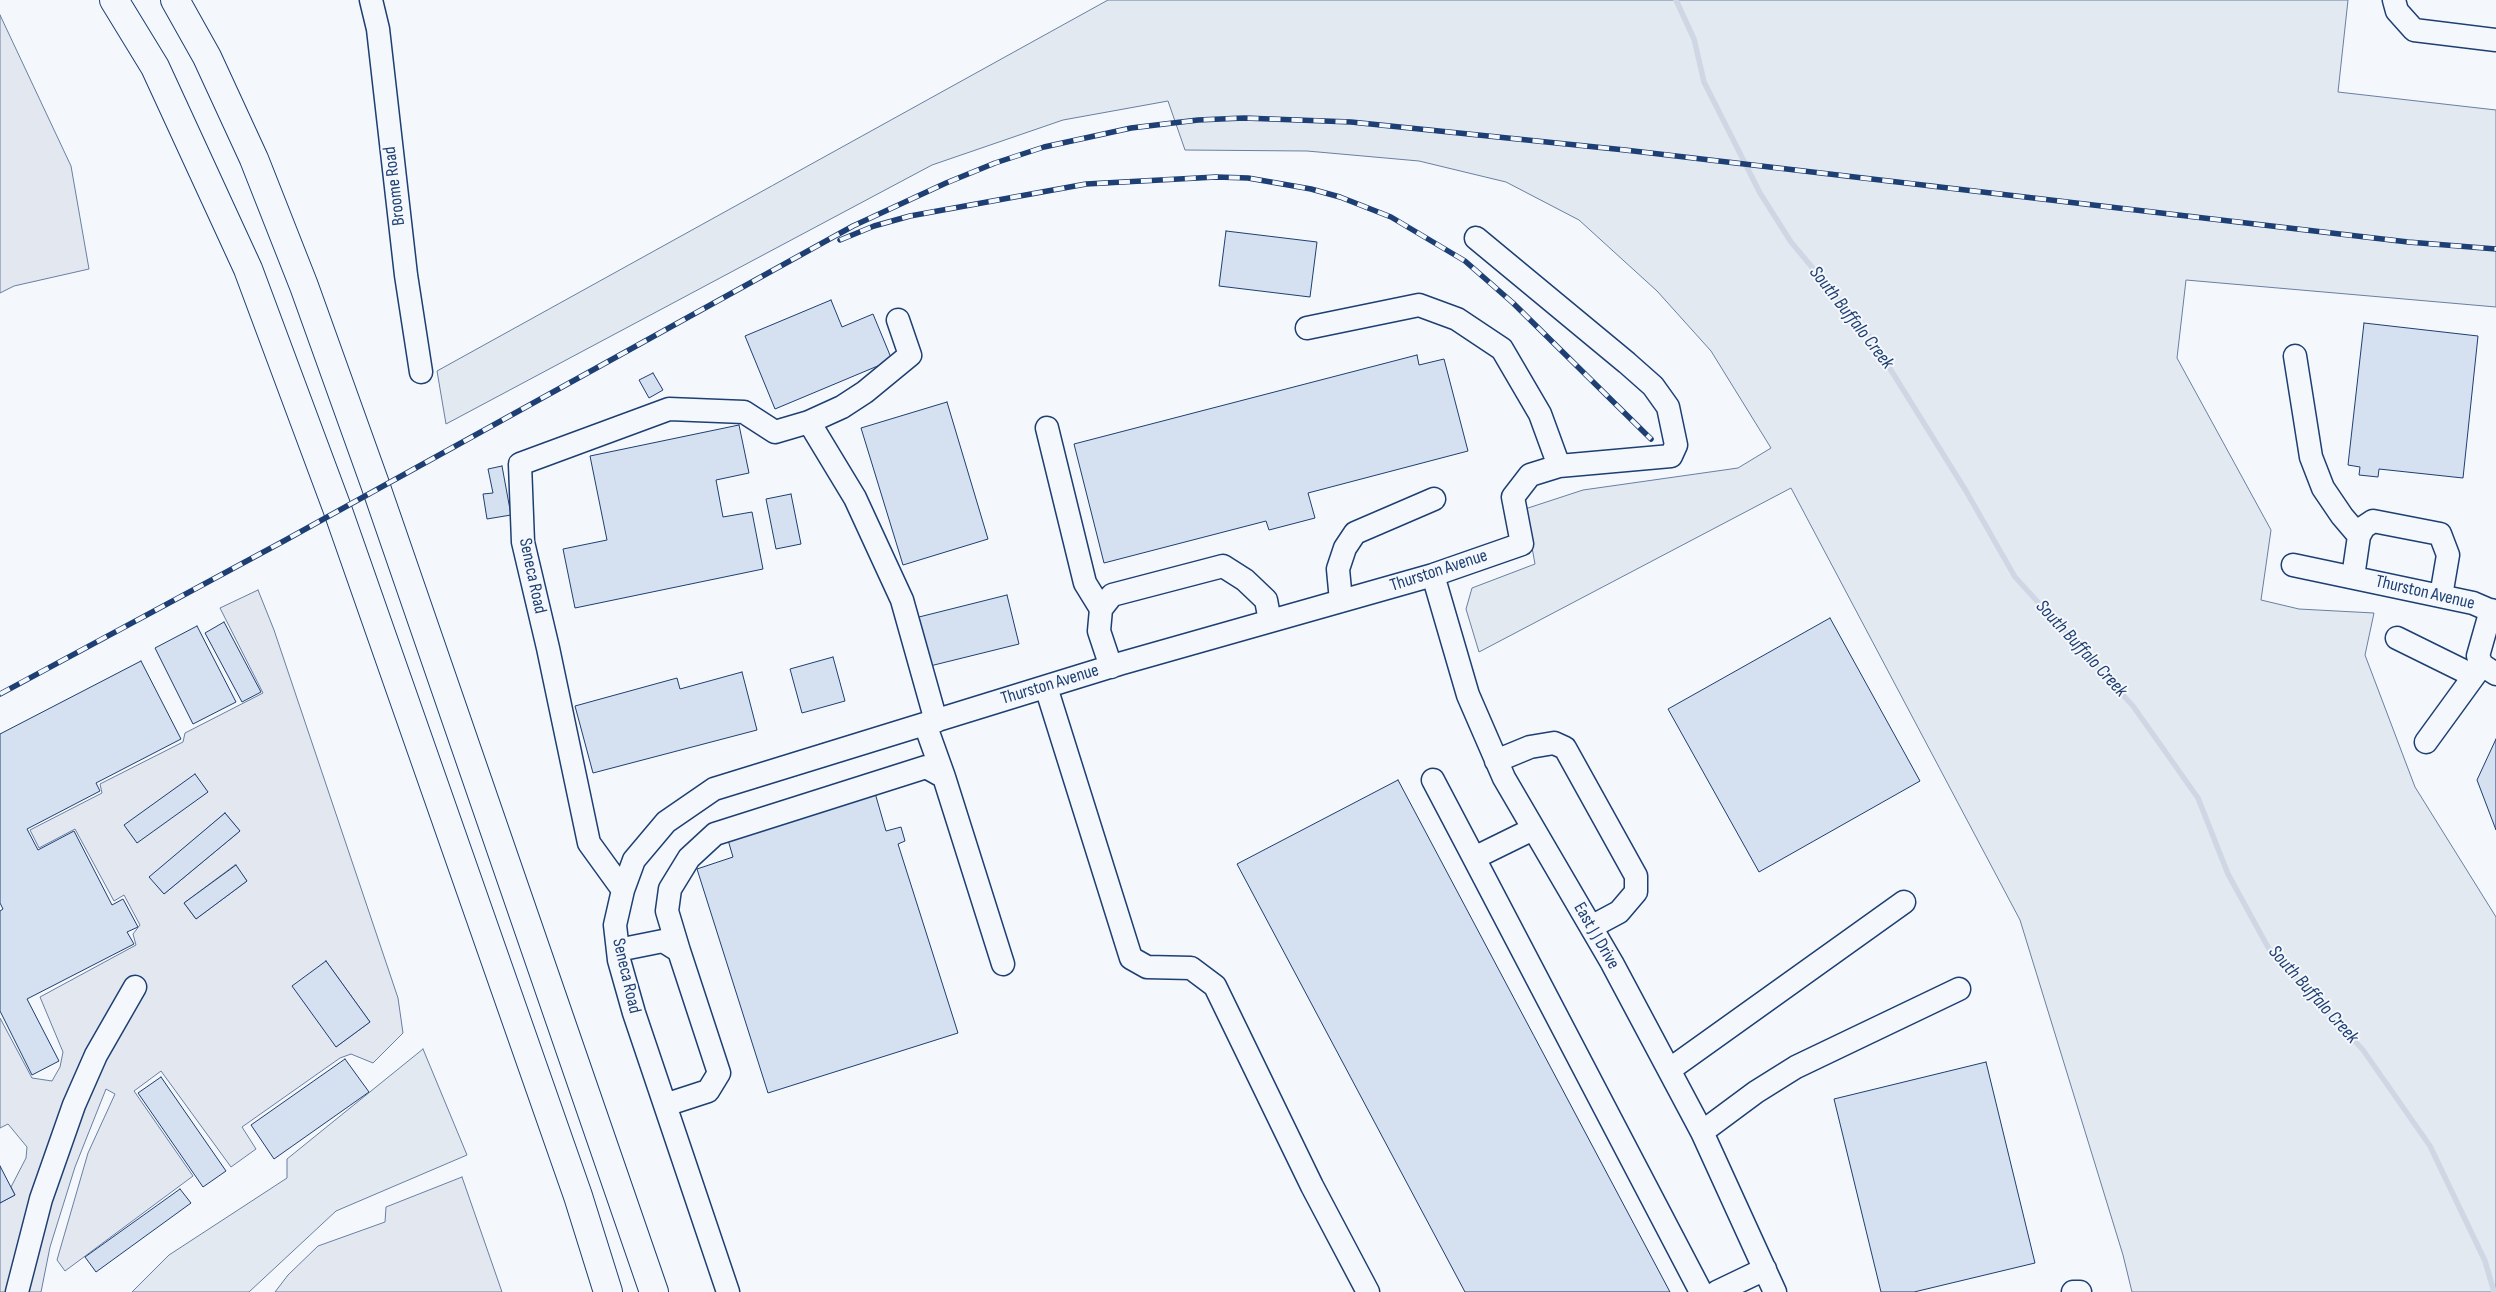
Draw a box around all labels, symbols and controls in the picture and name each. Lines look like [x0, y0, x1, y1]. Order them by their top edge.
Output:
street label: Broome Road [379, 145, 411, 227]
water label: South Buffalo Creek [1804, 262, 1898, 374]
street label: Seneca Road [513, 536, 551, 616]
street label: Thurston Avenue [1388, 545, 1490, 597]
street label: Thurston Avenue [2373, 571, 2477, 615]
water label: South Buffalo Creek [2030, 596, 2132, 702]
street label: Thurston Avenue [998, 660, 1102, 710]
street label: East J J Drive [1568, 899, 1624, 973]
street label: Seneca Road [607, 936, 645, 1016]
water label: South Buffalo Creek [2263, 941, 2363, 1049]

